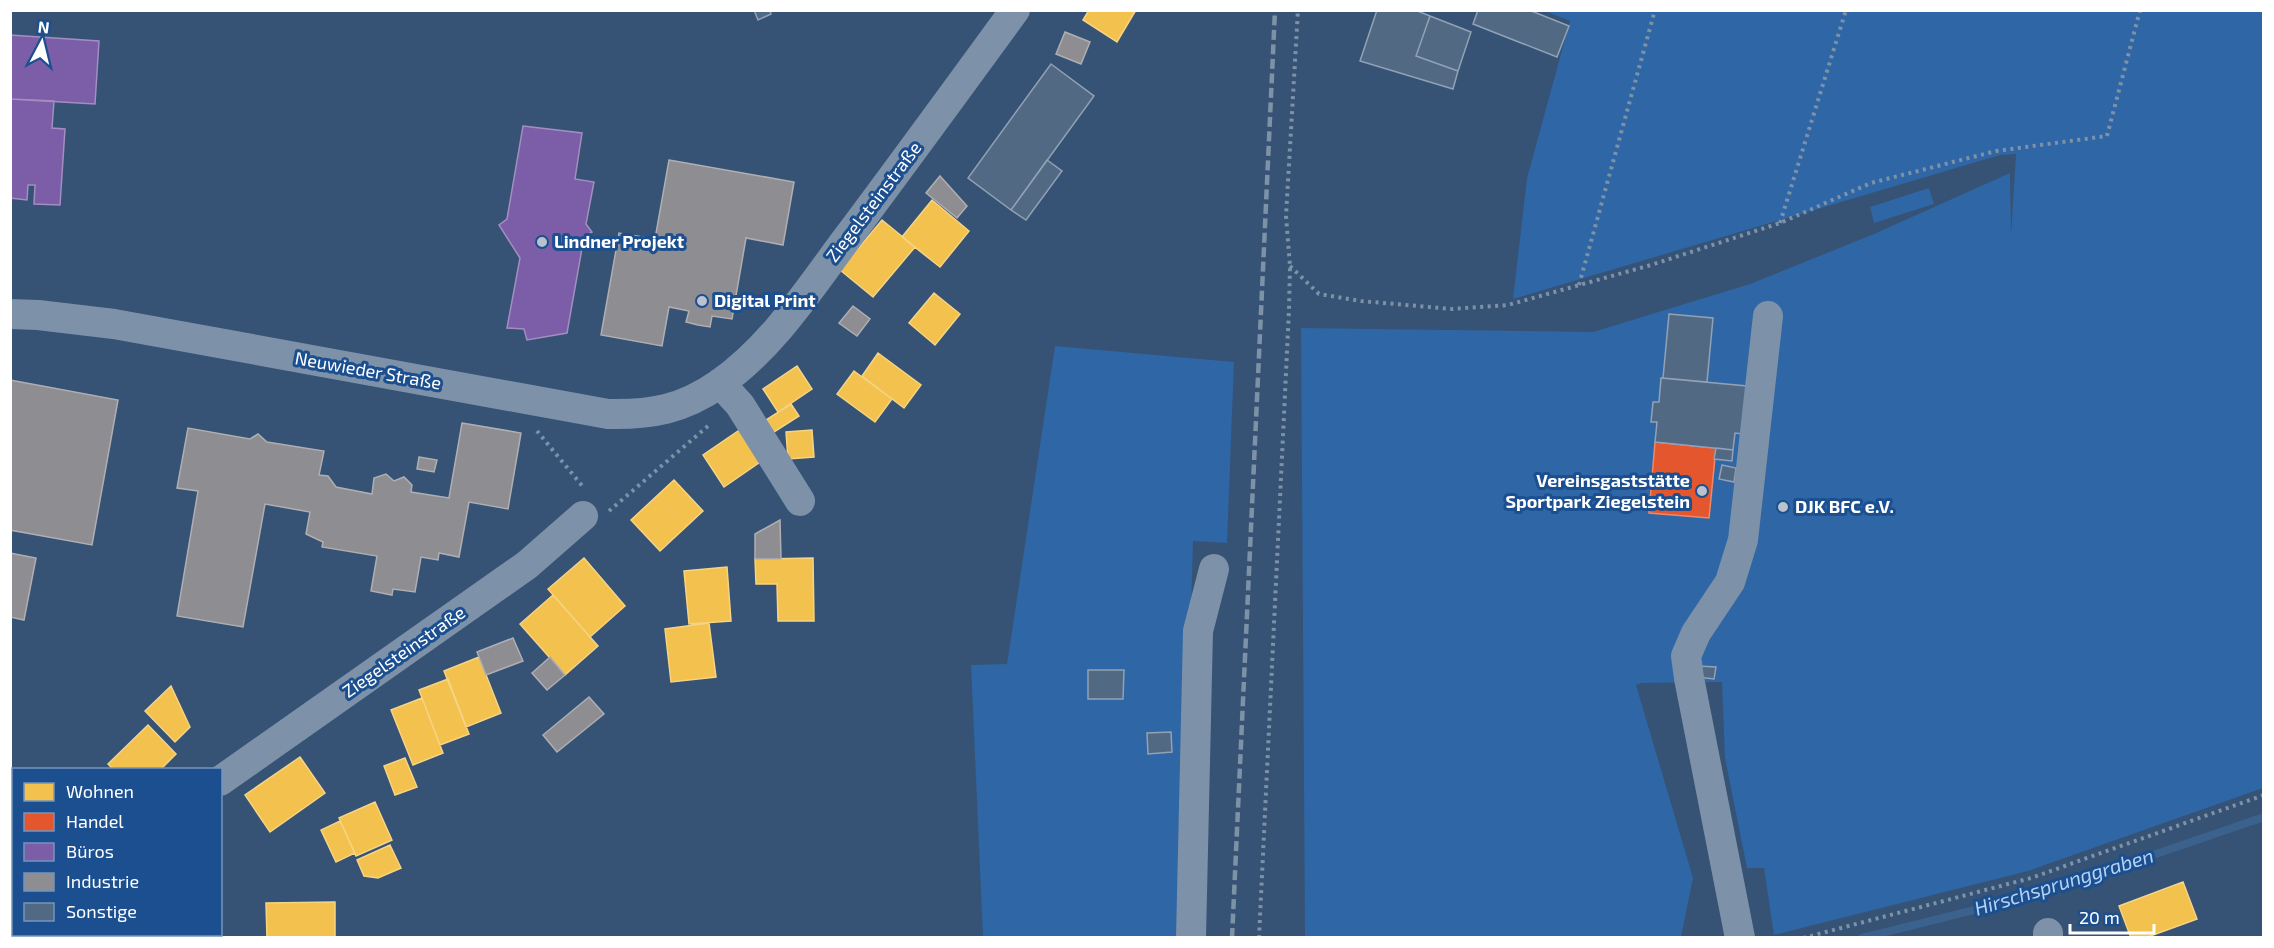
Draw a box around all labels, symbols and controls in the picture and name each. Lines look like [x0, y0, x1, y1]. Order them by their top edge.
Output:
north arrow [12, 12, 72, 72]
text: N [37, 16, 51, 37]
street label: Ziegelsteinstraße [821, 137, 926, 266]
place label: Lindner Projekt [554, 230, 685, 252]
marker: Lindner Projekt [535, 235, 549, 249]
place label: Digital Print [714, 289, 816, 311]
marker: Digital Print [695, 294, 709, 308]
street label: Neuwieder Straße [293, 346, 443, 394]
place label: Vereinsgaststätte Sportpark Ziegelstein [1505, 469, 1690, 512]
marker: Vereinsgaststätte Sportpark Ziegelstein [1695, 484, 1709, 498]
place label: DJK BFC e.V. [1795, 495, 1894, 517]
marker: DJK BFC e.V. [1776, 500, 1790, 514]
street label: Ziegelsteinstraße [338, 601, 469, 702]
legend [12, 768, 222, 936]
text: Wohnen [66, 780, 134, 802]
text: Handel [66, 810, 124, 832]
text: Büros [66, 840, 114, 862]
water label: Hirschsprunggraben [1971, 842, 2156, 920]
text: Industrie [66, 870, 139, 892]
scale bar [2070, 897, 2154, 935]
text: Sonstige [66, 900, 137, 922]
text: 20 m [2079, 906, 2120, 928]

